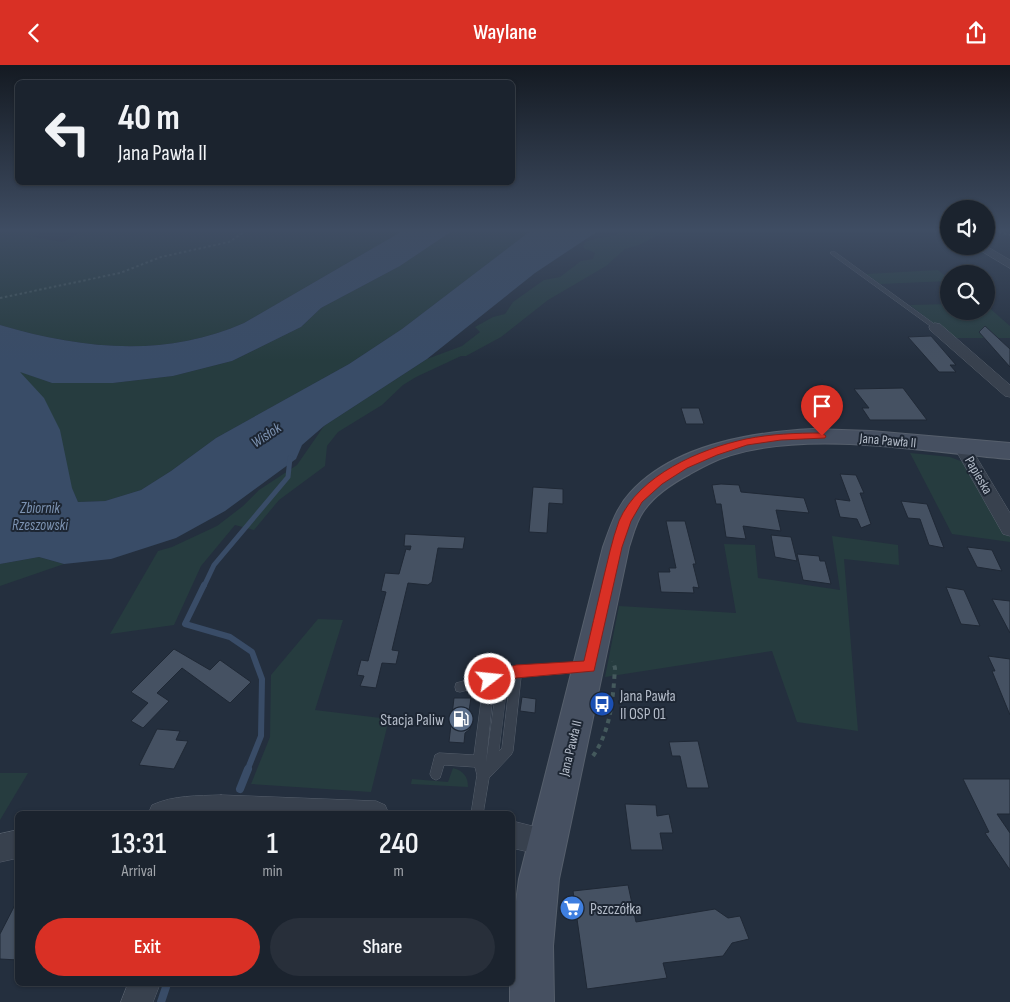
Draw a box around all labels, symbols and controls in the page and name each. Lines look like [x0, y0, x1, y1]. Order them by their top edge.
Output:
icon: back [20, 19, 48, 47]
text: Waylane [473, 19, 537, 46]
icon: share [962, 19, 990, 47]
text: 40 m [118, 97, 180, 140]
icon: left [35, 100, 100, 165]
text: Jana Pawła II [118, 140, 207, 167]
map controls [940, 200, 995, 320]
button: sound [940, 200, 995, 255]
button: search [940, 265, 995, 320]
pin [801, 385, 843, 436]
icon: arrive [808, 392, 836, 420]
water label: Wisłok [248, 418, 285, 452]
street label: Jana Pawła II [858, 429, 917, 451]
street label: Papieska [961, 453, 996, 497]
water label: Zbiornik Rzeszowski [12, 499, 69, 535]
position arrow [463, 652, 515, 704]
place label: Jana Pawła II OSP 01 [619, 687, 676, 724]
bus stop icon: Jana Pawła II OSP 01 [589, 691, 615, 717]
fuel station icon: Stacja Paliw [448, 706, 474, 732]
place label: Stacja Paliw [380, 711, 444, 730]
street label: Jana Pawła II [555, 719, 586, 779]
text: 13:31 [111, 826, 166, 862]
text: 1 [267, 826, 278, 862]
text: 240 [379, 826, 419, 862]
text: Arrival [122, 862, 156, 881]
text: min [262, 862, 283, 881]
text: m [394, 862, 404, 881]
supermarket icon: Pszczółka [559, 895, 585, 921]
place label: Pszczółka [590, 900, 642, 919]
button: Exit [35, 918, 260, 976]
button: Share [270, 918, 495, 976]

